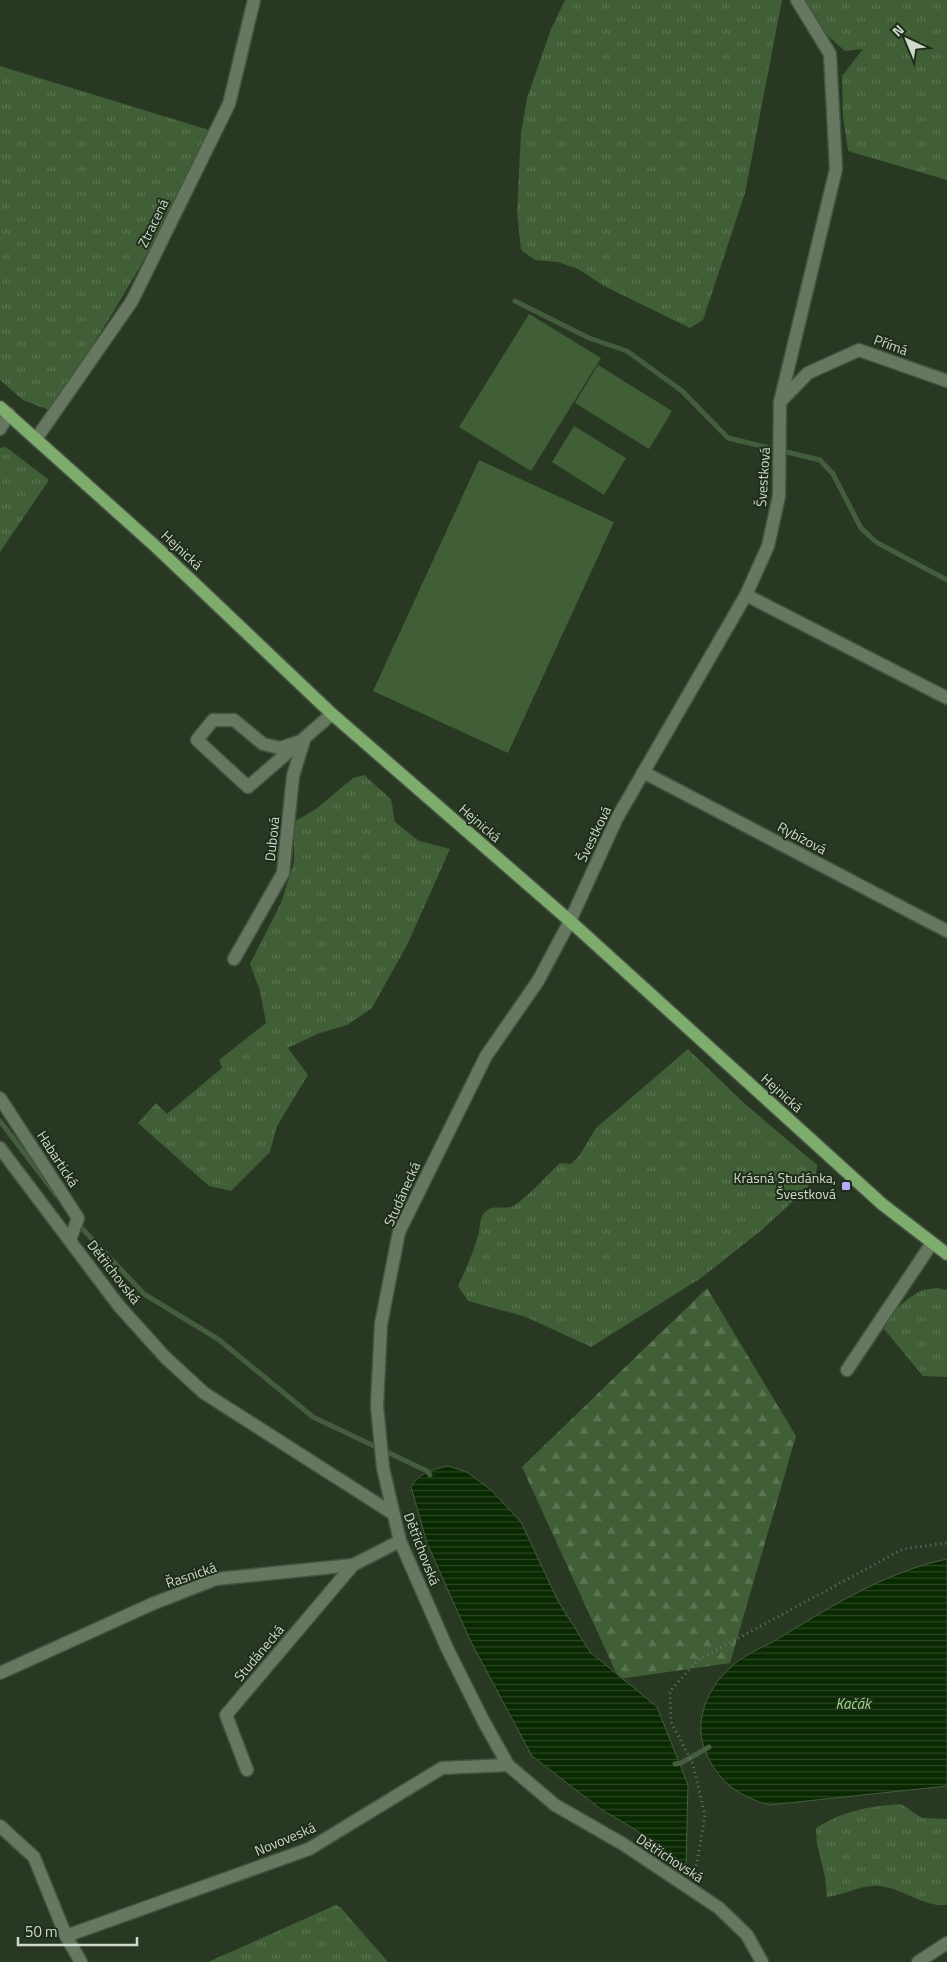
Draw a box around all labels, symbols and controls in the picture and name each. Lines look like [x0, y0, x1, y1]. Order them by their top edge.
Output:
north arrow [882, 15, 932, 65]
text: N [887, 19, 908, 41]
street label: Ztracená [132, 195, 173, 251]
street label: Přímá [871, 329, 911, 360]
street label: Švestková [750, 446, 775, 508]
street label: Hejnická [157, 525, 208, 574]
street label: Hejnická [455, 798, 506, 847]
street label: Švestková [571, 802, 616, 865]
street label: Dubová [259, 816, 284, 862]
street label: Rybízová [774, 816, 831, 859]
street label: Hejnická [757, 1068, 808, 1117]
street label: Habartická [32, 1126, 85, 1191]
street label: Studánecká [378, 1158, 425, 1229]
place label: Krásná Studánka, Švestková [734, 1167, 836, 1204]
marker: Krásná Studánka, Švestková [840, 1180, 852, 1192]
street label: Dětřichovská [83, 1235, 146, 1308]
street label: Dětřichovská [399, 1509, 446, 1588]
street label: Řasnická [163, 1556, 219, 1593]
street label: Studánecká [229, 1620, 289, 1686]
water label: Kačák [835, 1692, 873, 1715]
street label: Novoveská [251, 1816, 319, 1861]
street label: Dětřichovská [632, 1828, 708, 1887]
scale bar [18, 1914, 136, 1946]
text: 50 m [25, 1920, 58, 1943]

